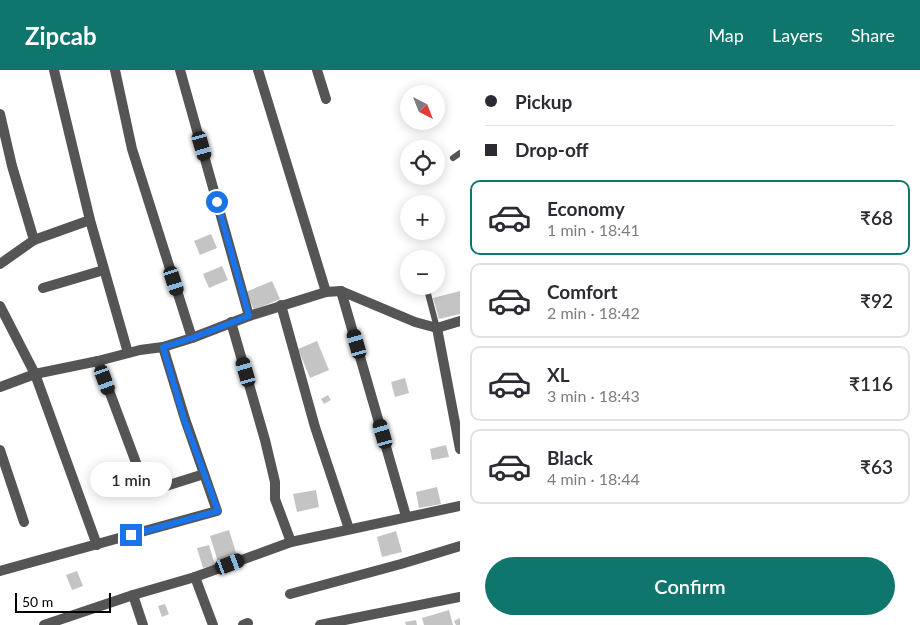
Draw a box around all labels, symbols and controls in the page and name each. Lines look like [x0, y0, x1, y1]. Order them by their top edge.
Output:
text: Zipcab [25, 21, 97, 50]
text: Map [708, 24, 744, 46]
text: Layers [772, 24, 823, 46]
text: Share [851, 24, 895, 46]
north arrow [400, 85, 445, 130]
map controls [400, 85, 445, 295]
text: Pickup [515, 90, 572, 113]
car [190, 130, 213, 162]
text: Drop-off [515, 138, 589, 161]
button: locate [400, 140, 445, 185]
route start [206, 191, 228, 213]
button: + [400, 195, 445, 240]
icon: car [487, 195, 532, 240]
text: Economy [547, 197, 625, 220]
text: ₹68 [860, 206, 893, 229]
text: 1 min · 18:41 [547, 220, 640, 239]
button: − [400, 250, 445, 295]
car [162, 264, 185, 298]
icon: car [487, 278, 532, 323]
text: Comfort [547, 280, 618, 303]
text: ₹92 [860, 289, 893, 312]
text: 2 min · 18:42 [547, 303, 640, 322]
car [345, 328, 368, 360]
car [234, 356, 257, 388]
icon: car [487, 361, 532, 406]
car [92, 363, 117, 397]
text: XL [547, 363, 570, 386]
text: ₹116 [849, 372, 893, 395]
text: 3 min · 18:43 [547, 386, 640, 405]
car [371, 418, 394, 450]
icon: car [487, 444, 532, 489]
text: Black [547, 446, 593, 469]
text: ₹63 [860, 455, 893, 478]
callout: 1 min [90, 462, 172, 498]
text: 4 min · 18:44 [547, 469, 640, 488]
text: 1 min [111, 470, 151, 489]
route end [120, 524, 142, 546]
car [213, 552, 246, 576]
button: Confirm [485, 557, 895, 615]
scale bar [15, 590, 111, 613]
text: 50 m [22, 593, 53, 610]

